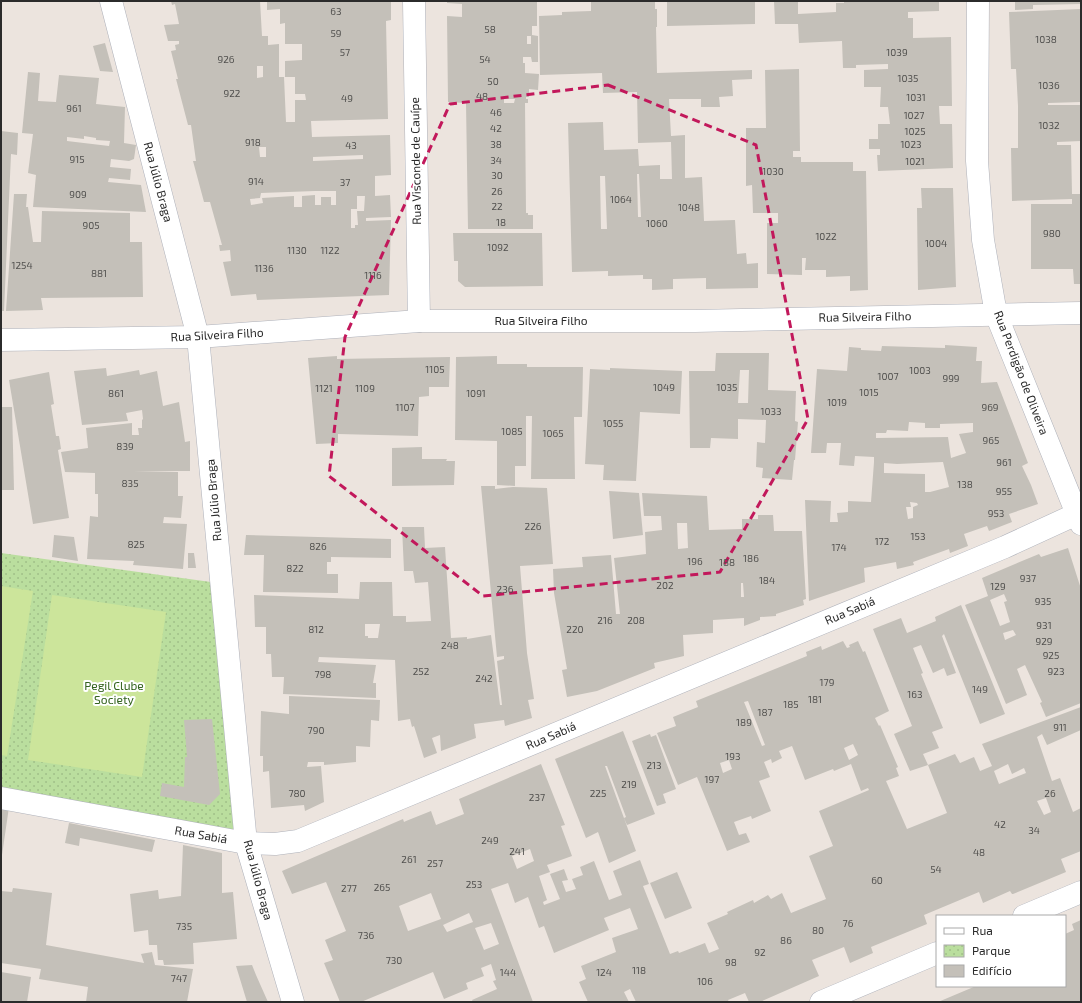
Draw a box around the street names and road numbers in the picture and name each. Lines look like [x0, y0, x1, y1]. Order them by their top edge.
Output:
street label: Rua Visconde de Cauípe [407, 97, 423, 225]
street label: Rua Júlio Braga [142, 140, 176, 223]
street label: Rua Silveira Filho [818, 308, 912, 324]
street label: Rua Perdigão de Oliveira [992, 309, 1052, 437]
street label: Rua Silveira Filho [494, 313, 588, 327]
street label: Rua Silveira Filho [170, 325, 264, 343]
street label: Rua Júlio Braga [202, 458, 224, 542]
street label: Rua Sabiá [822, 593, 877, 627]
street label: Rua Sabiá [523, 718, 578, 752]
street label: Rua Sabiá [174, 822, 229, 846]
street label: Rua Júlio Braga [242, 838, 276, 921]

